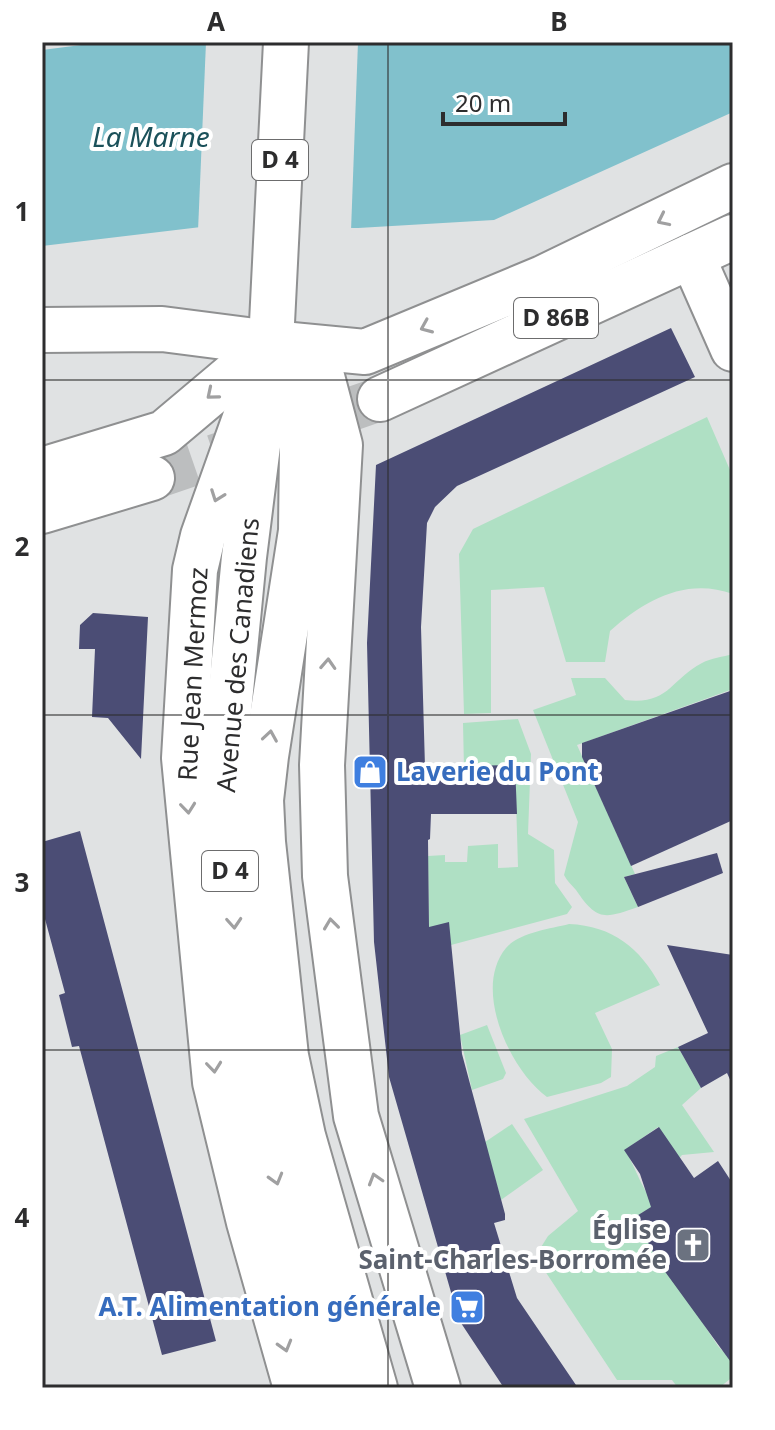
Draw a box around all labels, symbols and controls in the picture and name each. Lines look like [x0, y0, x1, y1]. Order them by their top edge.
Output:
text: A [207, 3, 225, 39]
text: B [550, 3, 568, 39]
scale bar [443, 76, 565, 126]
text: 20 m [455, 86, 511, 119]
water label: La Marne [92, 117, 210, 155]
road number: D 4 [252, 140, 308, 180]
text: 1 [15, 193, 29, 229]
one-way arrow [656, 210, 671, 226]
road number: D 86B [514, 298, 598, 338]
one-way arrow [419, 317, 434, 333]
one-way arrow [206, 384, 221, 399]
one-way arrow [210, 488, 227, 502]
street label: Avenue des Canadiens [207, 516, 267, 794]
text: 2 [15, 528, 30, 564]
street label: Rue Jean Mermoz [168, 566, 216, 782]
one-way arrow [319, 657, 336, 670]
one-way arrow [260, 729, 277, 742]
shop icon: Laverie du Pont [351, 753, 389, 791]
place label: Laverie du Pont [396, 753, 599, 789]
one-way arrow [180, 802, 197, 815]
road number: D 4 [202, 851, 258, 891]
text: 3 [15, 864, 29, 900]
one-way arrow [225, 917, 242, 930]
one-way arrow [323, 917, 340, 931]
one-way arrow [205, 1061, 222, 1074]
one-way arrow [267, 1171, 283, 1185]
one-way arrow [368, 1173, 384, 1187]
text: 4 [15, 1199, 30, 1235]
place label: Église Saint-Charles-Borromée [358, 1211, 667, 1277]
church icon: Église Saint-Charles-Borromée [674, 1226, 712, 1264]
place label: A.T. Alimentation générale [99, 1288, 441, 1324]
supermarket icon: A.T. Alimentation générale [448, 1288, 486, 1326]
one-way arrow [276, 1338, 292, 1352]

